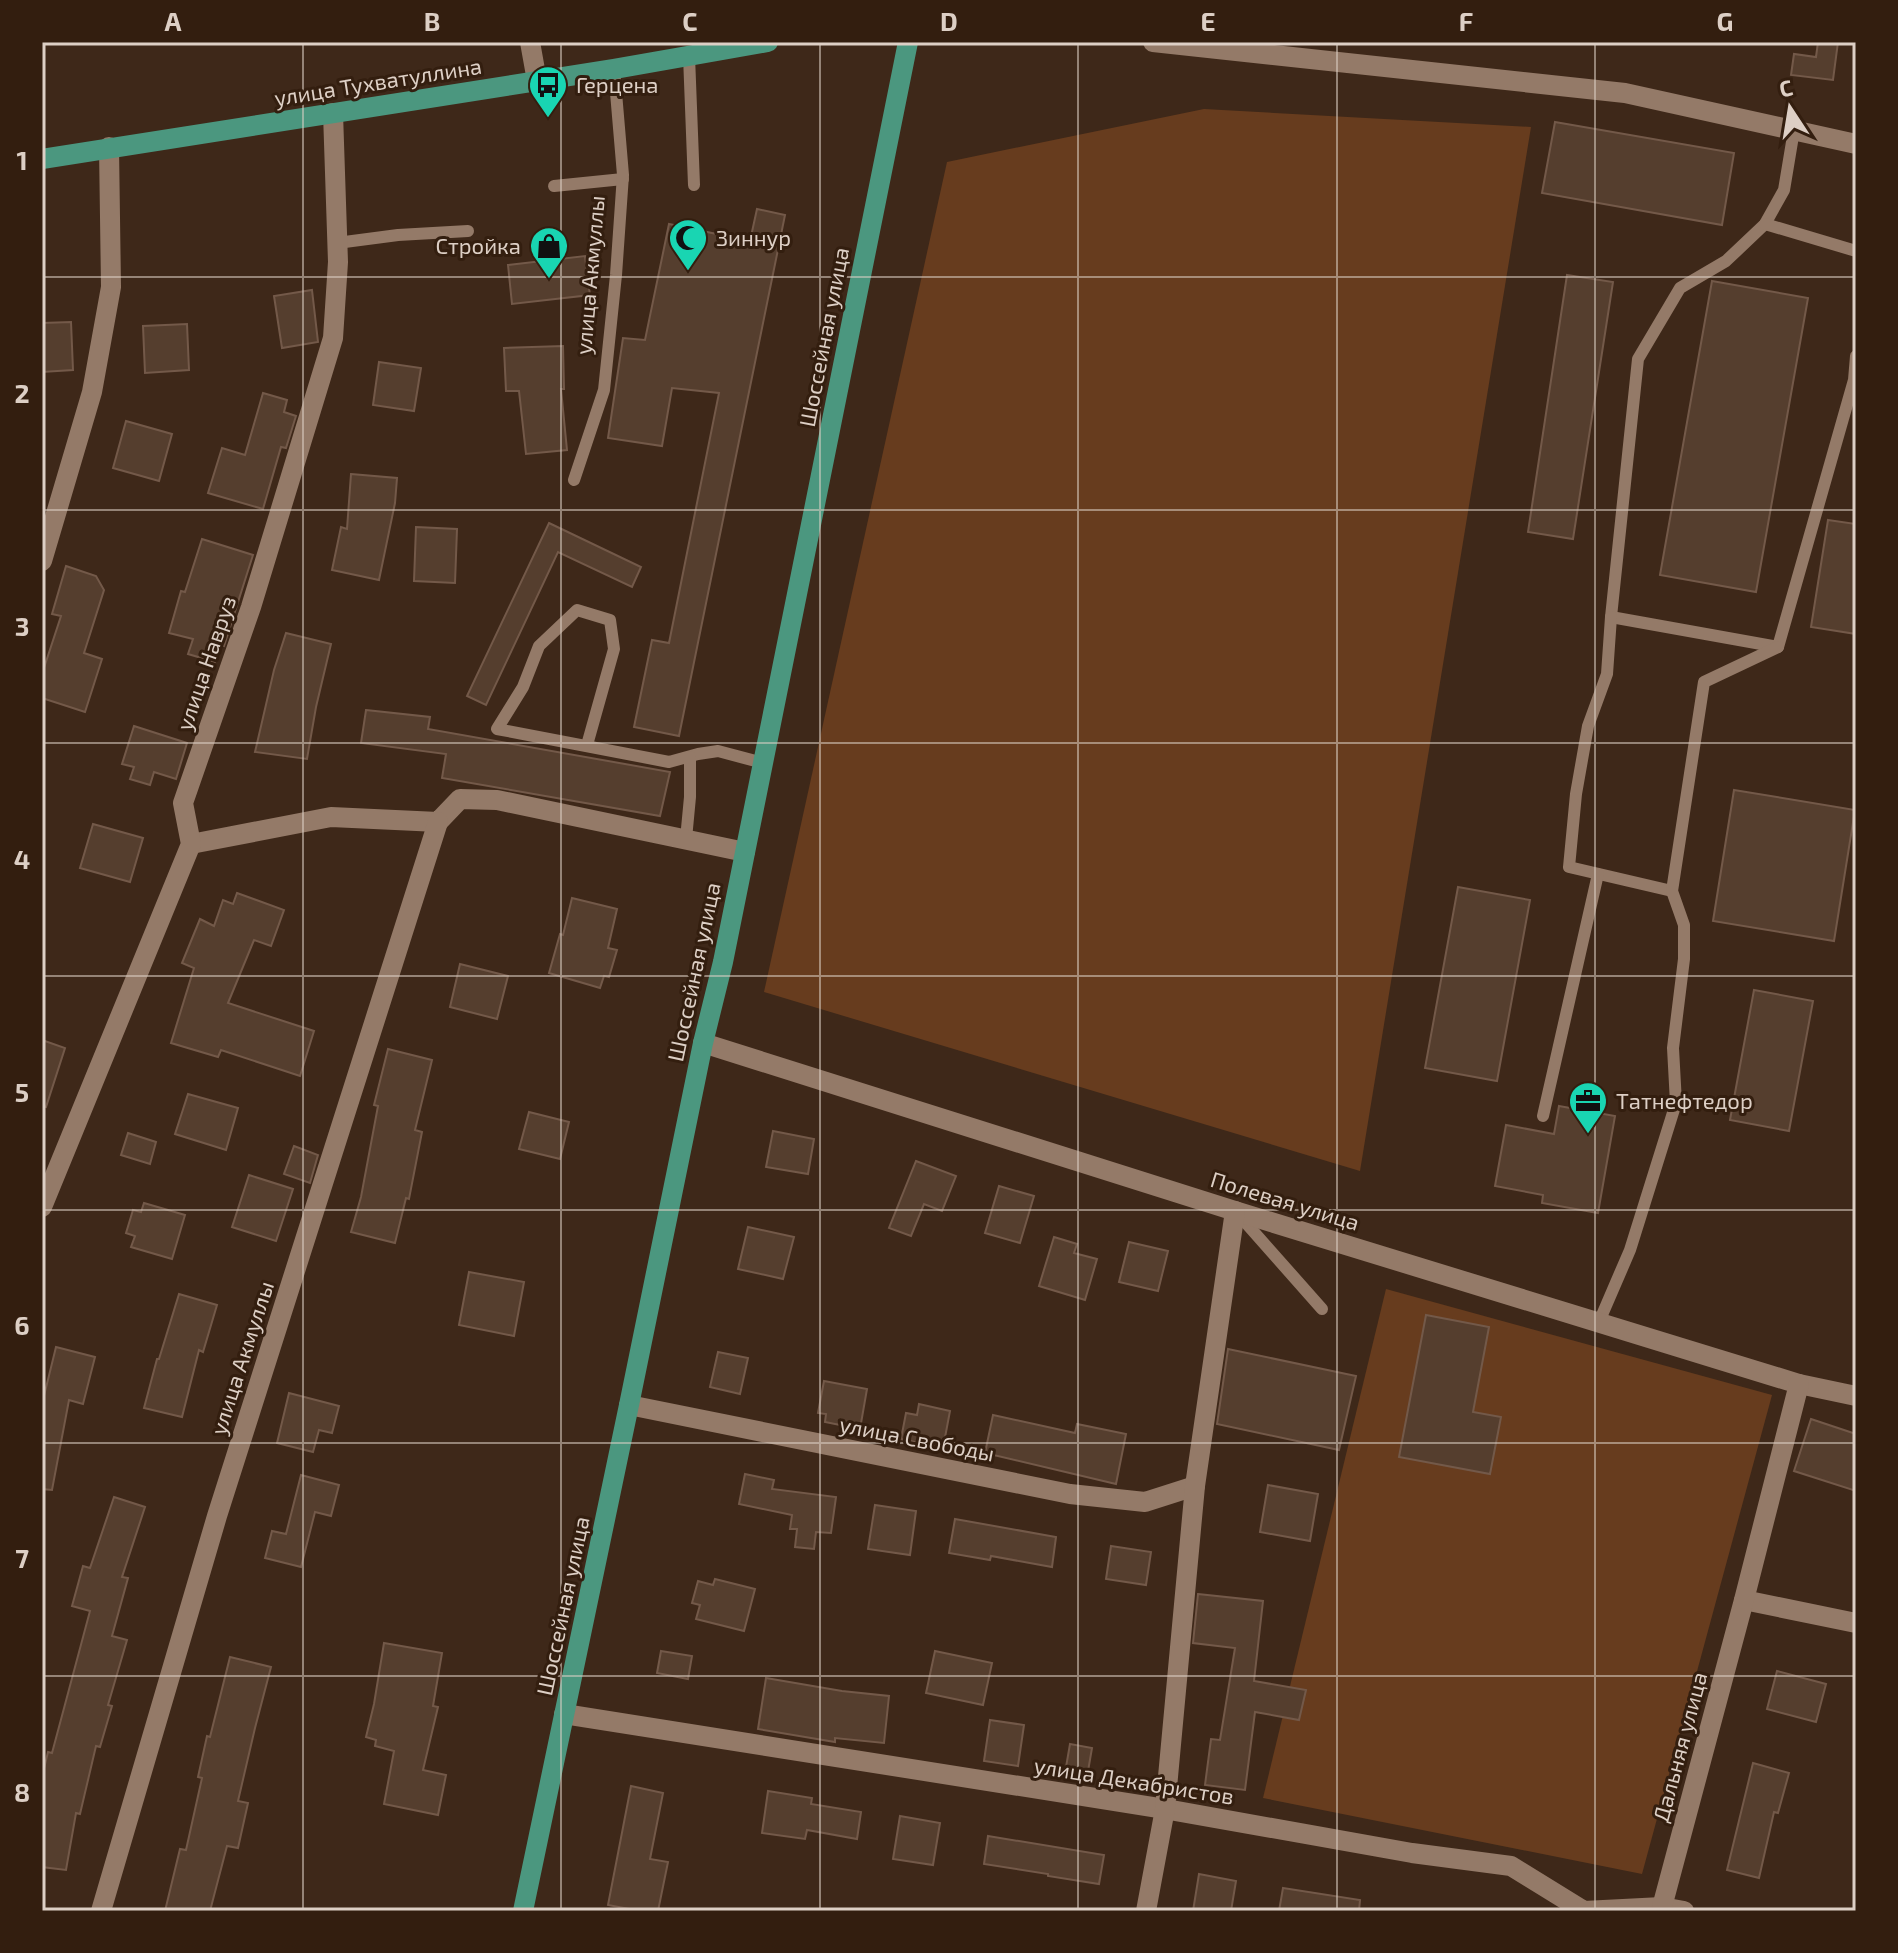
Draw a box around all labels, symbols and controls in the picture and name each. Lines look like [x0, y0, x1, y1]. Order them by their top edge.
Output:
text: A [165, 5, 182, 36]
text: B [424, 5, 440, 36]
text: C [682, 5, 698, 36]
text: D [940, 5, 958, 36]
text: E [1200, 5, 1216, 36]
text: F [1459, 5, 1473, 36]
text: G [1717, 5, 1733, 36]
street label: улица Тухватуллина [272, 52, 484, 111]
bus stop icon: Герцена [527, 64, 569, 119]
north arrow [1750, 68, 1830, 148]
place label: Герцена [576, 71, 658, 97]
text: С [1777, 73, 1795, 102]
text: 1 [16, 144, 28, 175]
street label: улица Акмуллы [569, 194, 610, 356]
mosque icon: Зиннур [667, 217, 709, 272]
place label: Зиннур [716, 224, 791, 251]
shop icon: Стройка [528, 225, 570, 280]
place label: Стройка [435, 232, 521, 258]
street label: Шоссейная улица [793, 245, 854, 429]
text: 2 [14, 377, 30, 408]
street label: улица Навруз [170, 592, 241, 734]
text: 3 [15, 610, 29, 641]
text: 4 [14, 843, 30, 874]
street label: Шоссейная улица [661, 880, 726, 1064]
text: 5 [15, 1076, 29, 1107]
office icon: Татнефтедор [1567, 1080, 1609, 1135]
place label: Татнефтедор [1616, 1087, 1753, 1113]
street label: Полевая улица [1208, 1165, 1363, 1236]
street label: улица Акмуллы [204, 1278, 279, 1438]
text: 6 [14, 1309, 30, 1340]
street label: улица Свободы [837, 1410, 997, 1467]
street label: Шоссейная улица [530, 1514, 595, 1698]
text: 7 [15, 1542, 29, 1573]
street label: Дальняя улица [1647, 1669, 1713, 1825]
street label: улица Декабристов [1032, 1751, 1236, 1810]
text: 8 [14, 1776, 30, 1807]

